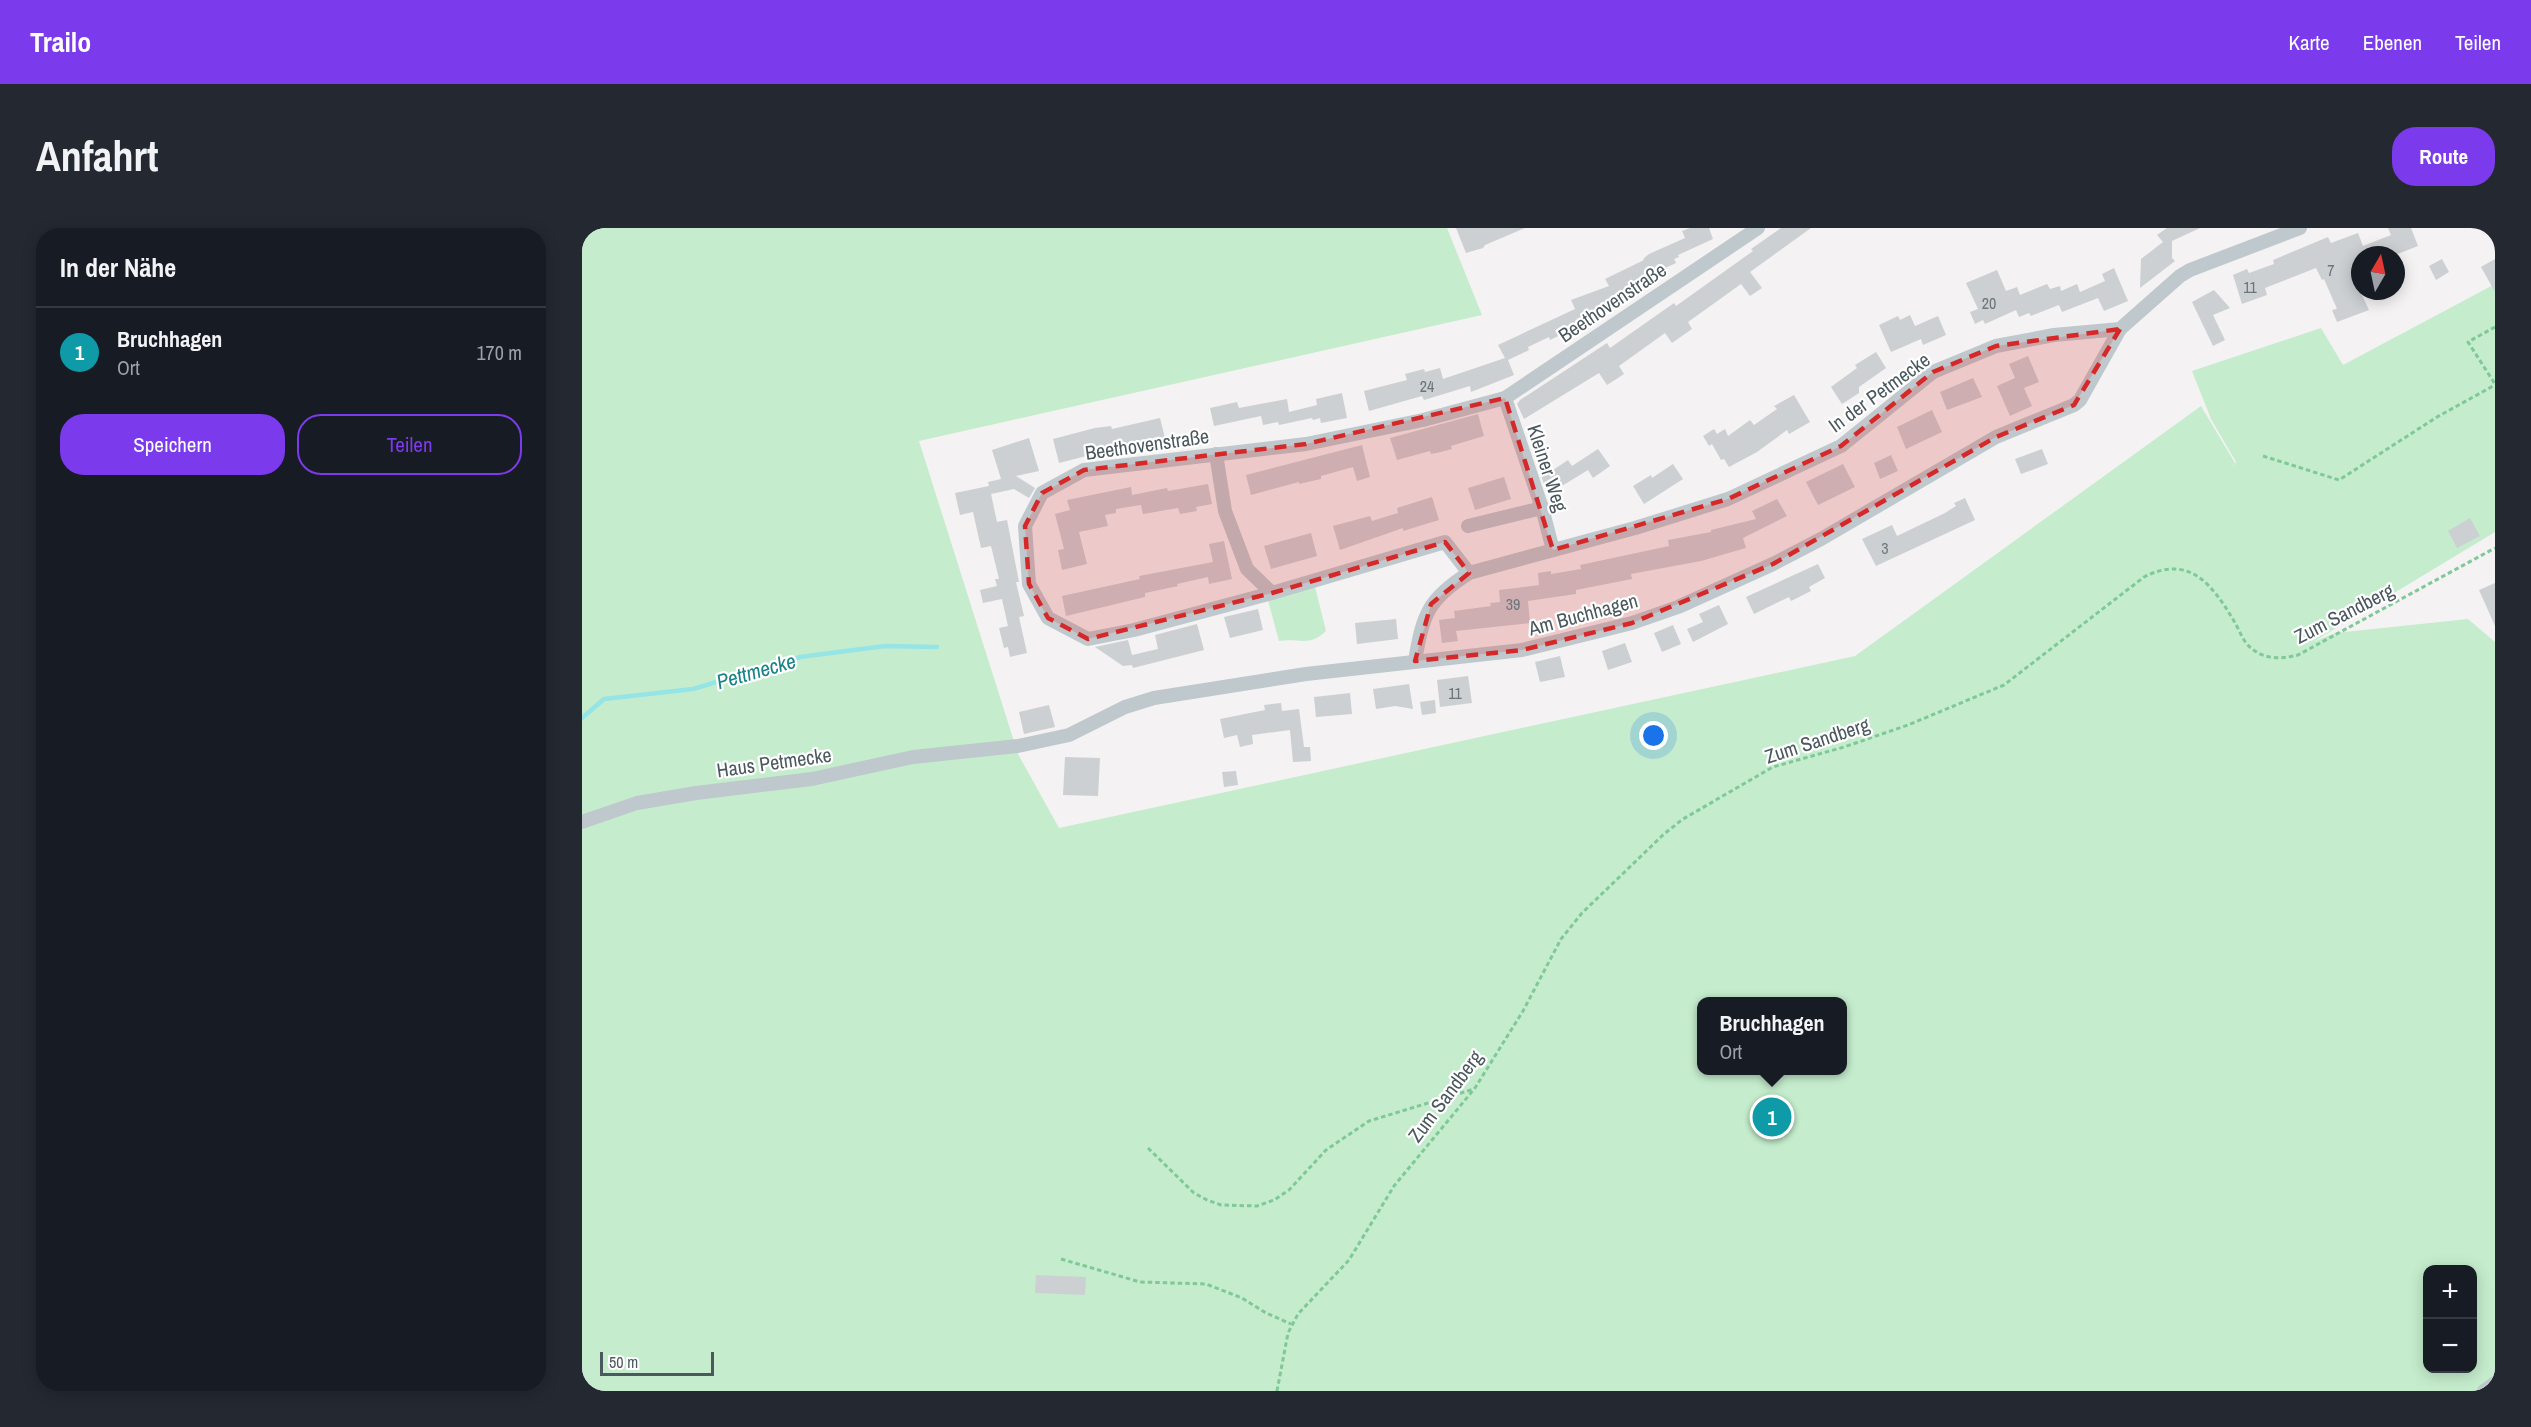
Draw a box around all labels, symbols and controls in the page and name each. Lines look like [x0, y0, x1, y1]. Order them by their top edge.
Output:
text: Trailo [30, 23, 91, 61]
text: Karte [2289, 28, 2330, 57]
text: Ebenen [2363, 28, 2422, 57]
text: Teilen [2455, 28, 2501, 57]
button: Route [2392, 127, 2495, 186]
text: Anfahrt [36, 128, 158, 184]
north arrow [2351, 246, 2405, 300]
text: In der Nähe [60, 250, 176, 285]
street label: Beethovenstraße [1553, 256, 1671, 348]
house number: 7 [2327, 259, 2335, 281]
house number: 11 [2243, 276, 2258, 298]
house number: 20 [1982, 292, 1996, 314]
text: Bruchhagen [117, 324, 222, 354]
text: 1 [75, 339, 84, 366]
text: 170 m [476, 339, 522, 366]
street label: In der Petmecke [1823, 346, 1935, 438]
text: Ort [117, 354, 140, 381]
house number: 24 [1420, 375, 1434, 397]
button: Speichern [60, 414, 285, 475]
button: Teilen [297, 414, 522, 475]
street label: Kleiner Weg [1521, 421, 1575, 515]
street label: Beethovenstraße [1083, 422, 1211, 466]
house number: 3 [1881, 537, 1889, 559]
street label: Zum Sandberg [2290, 576, 2398, 650]
street label: Am Buchhagen [1524, 586, 1641, 642]
house number: 39 [1506, 593, 1520, 615]
water label: Pettmecke [713, 646, 799, 696]
house number: 11 [1448, 682, 1463, 704]
street label: Zum Sandberg [1761, 710, 1873, 770]
your location [1639, 721, 1668, 750]
street label: Haus Petmecke [715, 741, 833, 783]
popup [1697, 997, 1847, 1075]
text: Bruchhagen [1719, 1008, 1825, 1038]
text: Ort [1719, 1038, 1742, 1065]
street label: Zum Sandberg [1402, 1045, 1488, 1147]
pin: 1 [1752, 1094, 1792, 1140]
map controls [2423, 1265, 2477, 1373]
button: + [2423, 1265, 2477, 1319]
button: − [2423, 1319, 2477, 1373]
scale bar [600, 1349, 714, 1376]
text: 50 m [609, 1351, 638, 1373]

